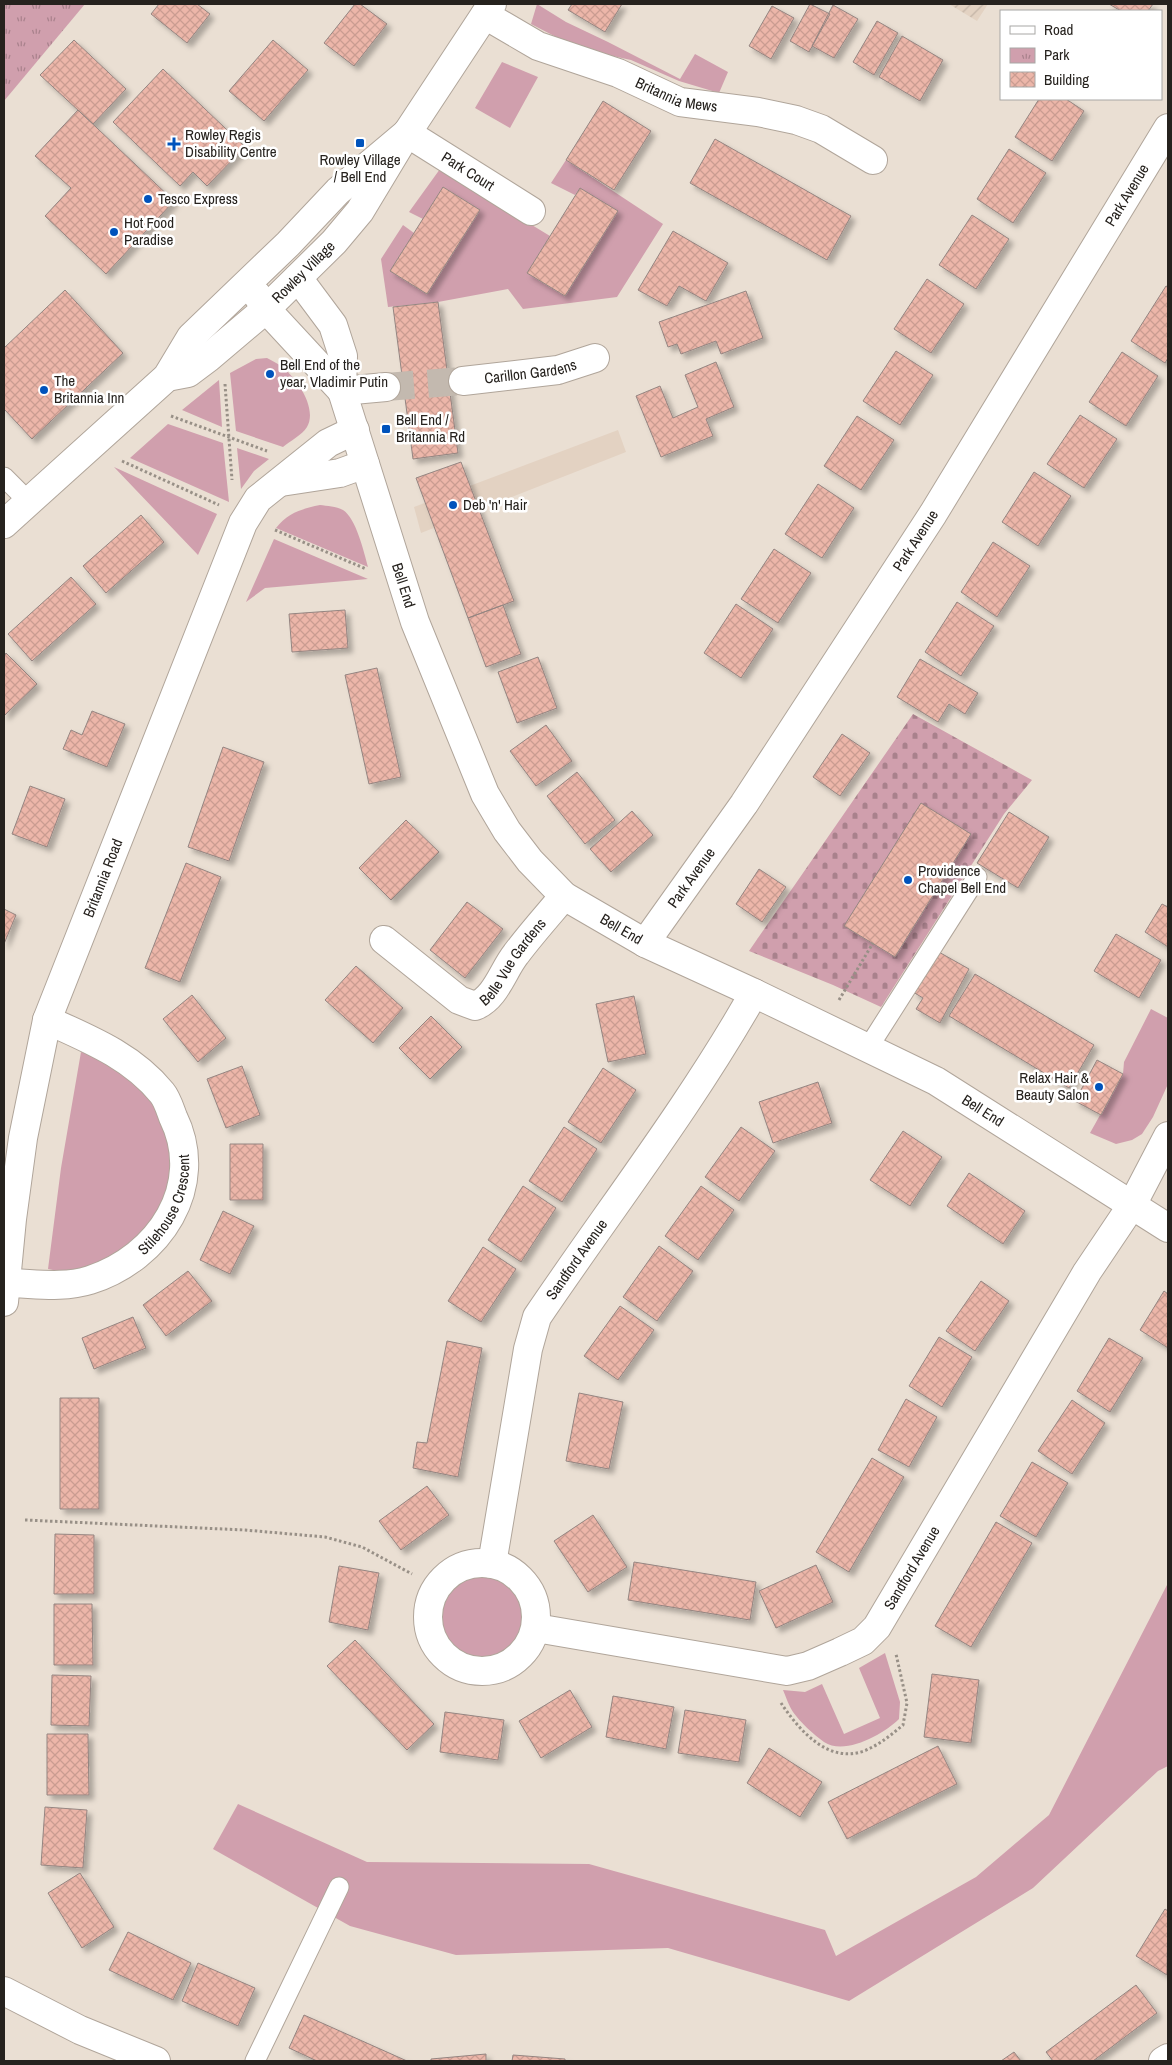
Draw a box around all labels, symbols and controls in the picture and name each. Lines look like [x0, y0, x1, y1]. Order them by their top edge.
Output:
legend [1000, 10, 1162, 100]
text: Road [1044, 19, 1073, 40]
text: Park [1044, 44, 1070, 65]
text: Building [1044, 69, 1089, 90]
street label: Britannia Mews [632, 72, 719, 117]
place label: Rowley Regis Disability Centre [185, 124, 277, 162]
marker: Rowley Regis Disability Centre [167, 137, 181, 151]
marker: Rowley Village / Bell End [354, 137, 366, 149]
street label: Park Court [438, 146, 499, 196]
place label: Rowley Village / Bell End [319, 149, 401, 187]
street label: Park Avenue [1100, 160, 1154, 230]
place label: Tesco Express [158, 188, 238, 209]
marker: Tesco Express [142, 193, 154, 205]
place label: Hot Food Paradise [124, 212, 174, 250]
marker: Hot Food Paradise [108, 226, 120, 238]
street label: Rowley Village [267, 236, 340, 308]
place label: Bell End of the year, Vladimir Putin [280, 354, 388, 392]
street label: Carillon Gardens [483, 354, 579, 388]
marker: Bell End of the year, Vladimir Putin [264, 368, 276, 380]
place label: The Britannia Inn [54, 370, 124, 408]
marker: The Britannia Inn [38, 384, 50, 396]
place label: Bell End / Britannia Rd [396, 409, 465, 447]
marker: Bell End / Britannia Rd [380, 423, 392, 435]
place label: Deb 'n' Hair [463, 494, 527, 515]
marker: Deb 'n' Hair [447, 499, 459, 511]
street label: Park Avenue [887, 505, 943, 575]
street label: Bell End [387, 560, 421, 610]
street label: Britannia Road [78, 836, 127, 920]
street label: Park Avenue [662, 843, 720, 912]
place label: Providence Chapel Bell End [918, 860, 1006, 898]
marker: Providence Chapel Bell End [902, 874, 914, 886]
street label: Bell End [596, 908, 647, 949]
street label: Belle Vue Gardens [475, 914, 551, 1010]
place label: Relax Hair & Beauty Salon [1016, 1067, 1090, 1105]
marker: Relax Hair & Beauty Salon [1093, 1081, 1105, 1093]
street label: Bell End [958, 1089, 1008, 1131]
street label: Stilehouse Crescent [133, 1153, 194, 1259]
street label: Sandford Avenue [541, 1215, 612, 1304]
street label: Sandford Avenue [878, 1522, 945, 1614]

